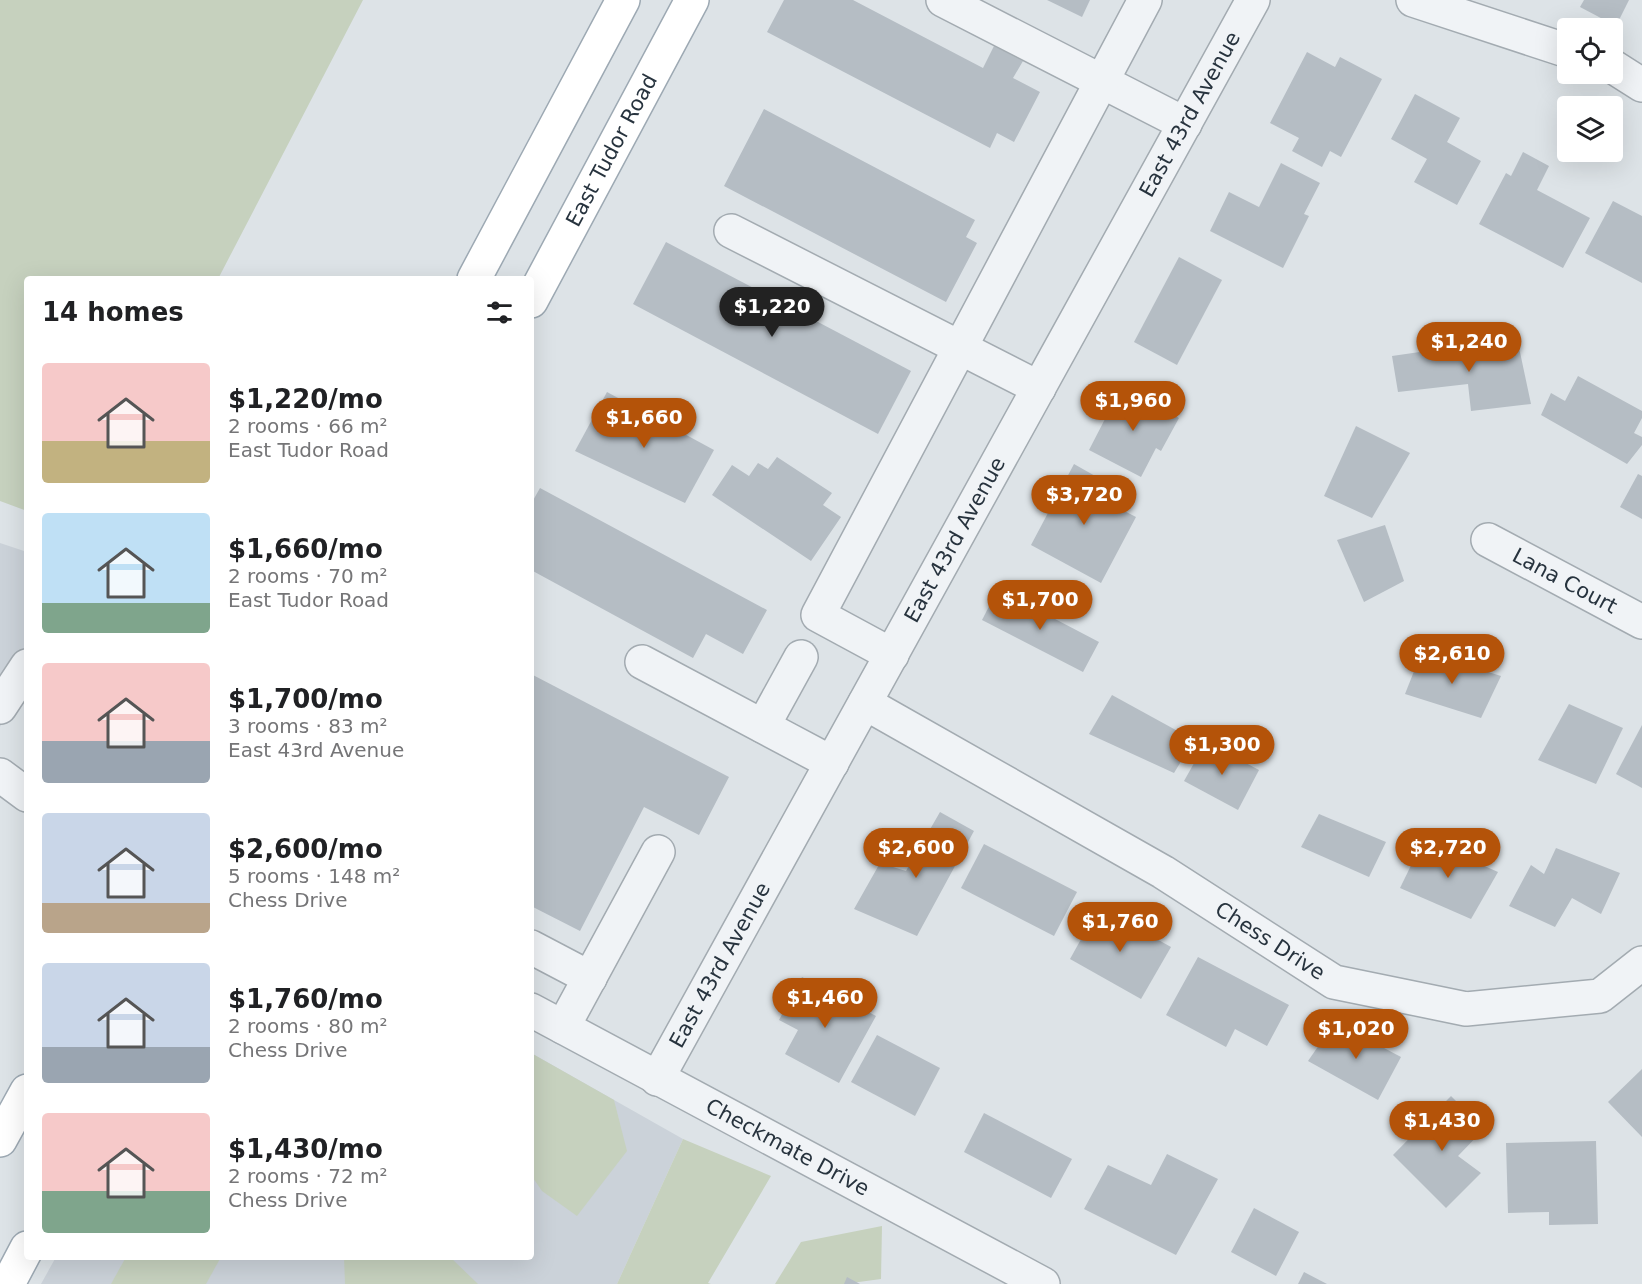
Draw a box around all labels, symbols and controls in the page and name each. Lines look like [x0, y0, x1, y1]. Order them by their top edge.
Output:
map controls [1557, 18, 1623, 162]
button: locate [1557, 18, 1623, 84]
street label: East 43rd Avenue [1135, 28, 1245, 201]
street label: East Tudor Road [561, 70, 662, 230]
button: layers [1557, 96, 1623, 162]
pin: $1,220 [723, 287, 821, 338]
text: $1,220 [733, 294, 811, 318]
icon: filters [483, 296, 516, 329]
text: 14 homes [42, 297, 184, 327]
pin: $1,240 [1420, 322, 1518, 373]
text: $1,240 [1430, 329, 1508, 353]
pin: $1,960 [1084, 381, 1182, 432]
text: $1,220/mo [228, 384, 383, 414]
icon: home [90, 387, 162, 459]
text: $1,960 [1094, 388, 1172, 412]
pin: $1,660 [595, 398, 693, 449]
text: $1,660 [605, 405, 683, 429]
text: 2 rooms · 66 m² [228, 414, 388, 438]
text: East Tudor Road [228, 438, 389, 462]
street label: East 43rd Avenue [900, 453, 1010, 627]
pin: $3,720 [1035, 475, 1133, 526]
text: $3,720 [1045, 482, 1123, 506]
text: $1,660/mo [228, 534, 383, 564]
icon: home [90, 537, 162, 609]
street label: Lana Court [1508, 543, 1621, 619]
text: 2 rooms · 70 m² [228, 564, 388, 588]
pin: $1,700 [991, 580, 1089, 631]
text: $1,700 [1001, 587, 1079, 611]
text: East Tudor Road [228, 588, 389, 612]
pin: $2,610 [1403, 634, 1501, 685]
text: $2,610 [1413, 641, 1491, 665]
text: $1,700/mo [228, 684, 383, 714]
icon: home [90, 687, 162, 759]
text: 3 rooms · 83 m² [228, 714, 388, 738]
pin: $1,300 [1173, 725, 1271, 776]
text: $1,300 [1183, 732, 1261, 756]
text: East 43rd Avenue [228, 738, 404, 762]
pin: $2,600 [867, 828, 965, 879]
pin: $2,720 [1399, 828, 1497, 879]
text: $2,600/mo [228, 834, 383, 864]
text: $2,600 [877, 835, 955, 859]
text: $2,720 [1409, 835, 1487, 859]
icon: home [90, 837, 162, 909]
text: 5 rooms · 148 m² [228, 864, 400, 888]
street label: East 43rd Avenue [665, 878, 775, 1052]
text: Chess Drive [228, 888, 347, 912]
street label: Chess Drive [1211, 897, 1329, 985]
pin: $1,760 [1071, 902, 1169, 953]
text: $1,760 [1081, 909, 1159, 933]
pin: $1,460 [776, 978, 874, 1029]
text: $1,760/mo [228, 984, 383, 1014]
text: $1,460 [786, 985, 864, 1009]
icon: home [90, 987, 162, 1059]
pin: $1,020 [1307, 1009, 1405, 1060]
text: 2 rooms · 80 m² [228, 1014, 388, 1038]
text: $1,020 [1317, 1016, 1395, 1040]
text: Chess Drive [228, 1038, 347, 1062]
street label: Checkmate Drive [702, 1094, 873, 1201]
pin: $1,430 [1393, 1101, 1491, 1152]
text: $1,430 [1403, 1108, 1481, 1132]
text: $1,430/mo [228, 1134, 383, 1164]
icon: home [90, 1137, 162, 1209]
text: 2 rooms · 72 m² [228, 1164, 388, 1188]
text: Chess Drive [228, 1188, 347, 1212]

